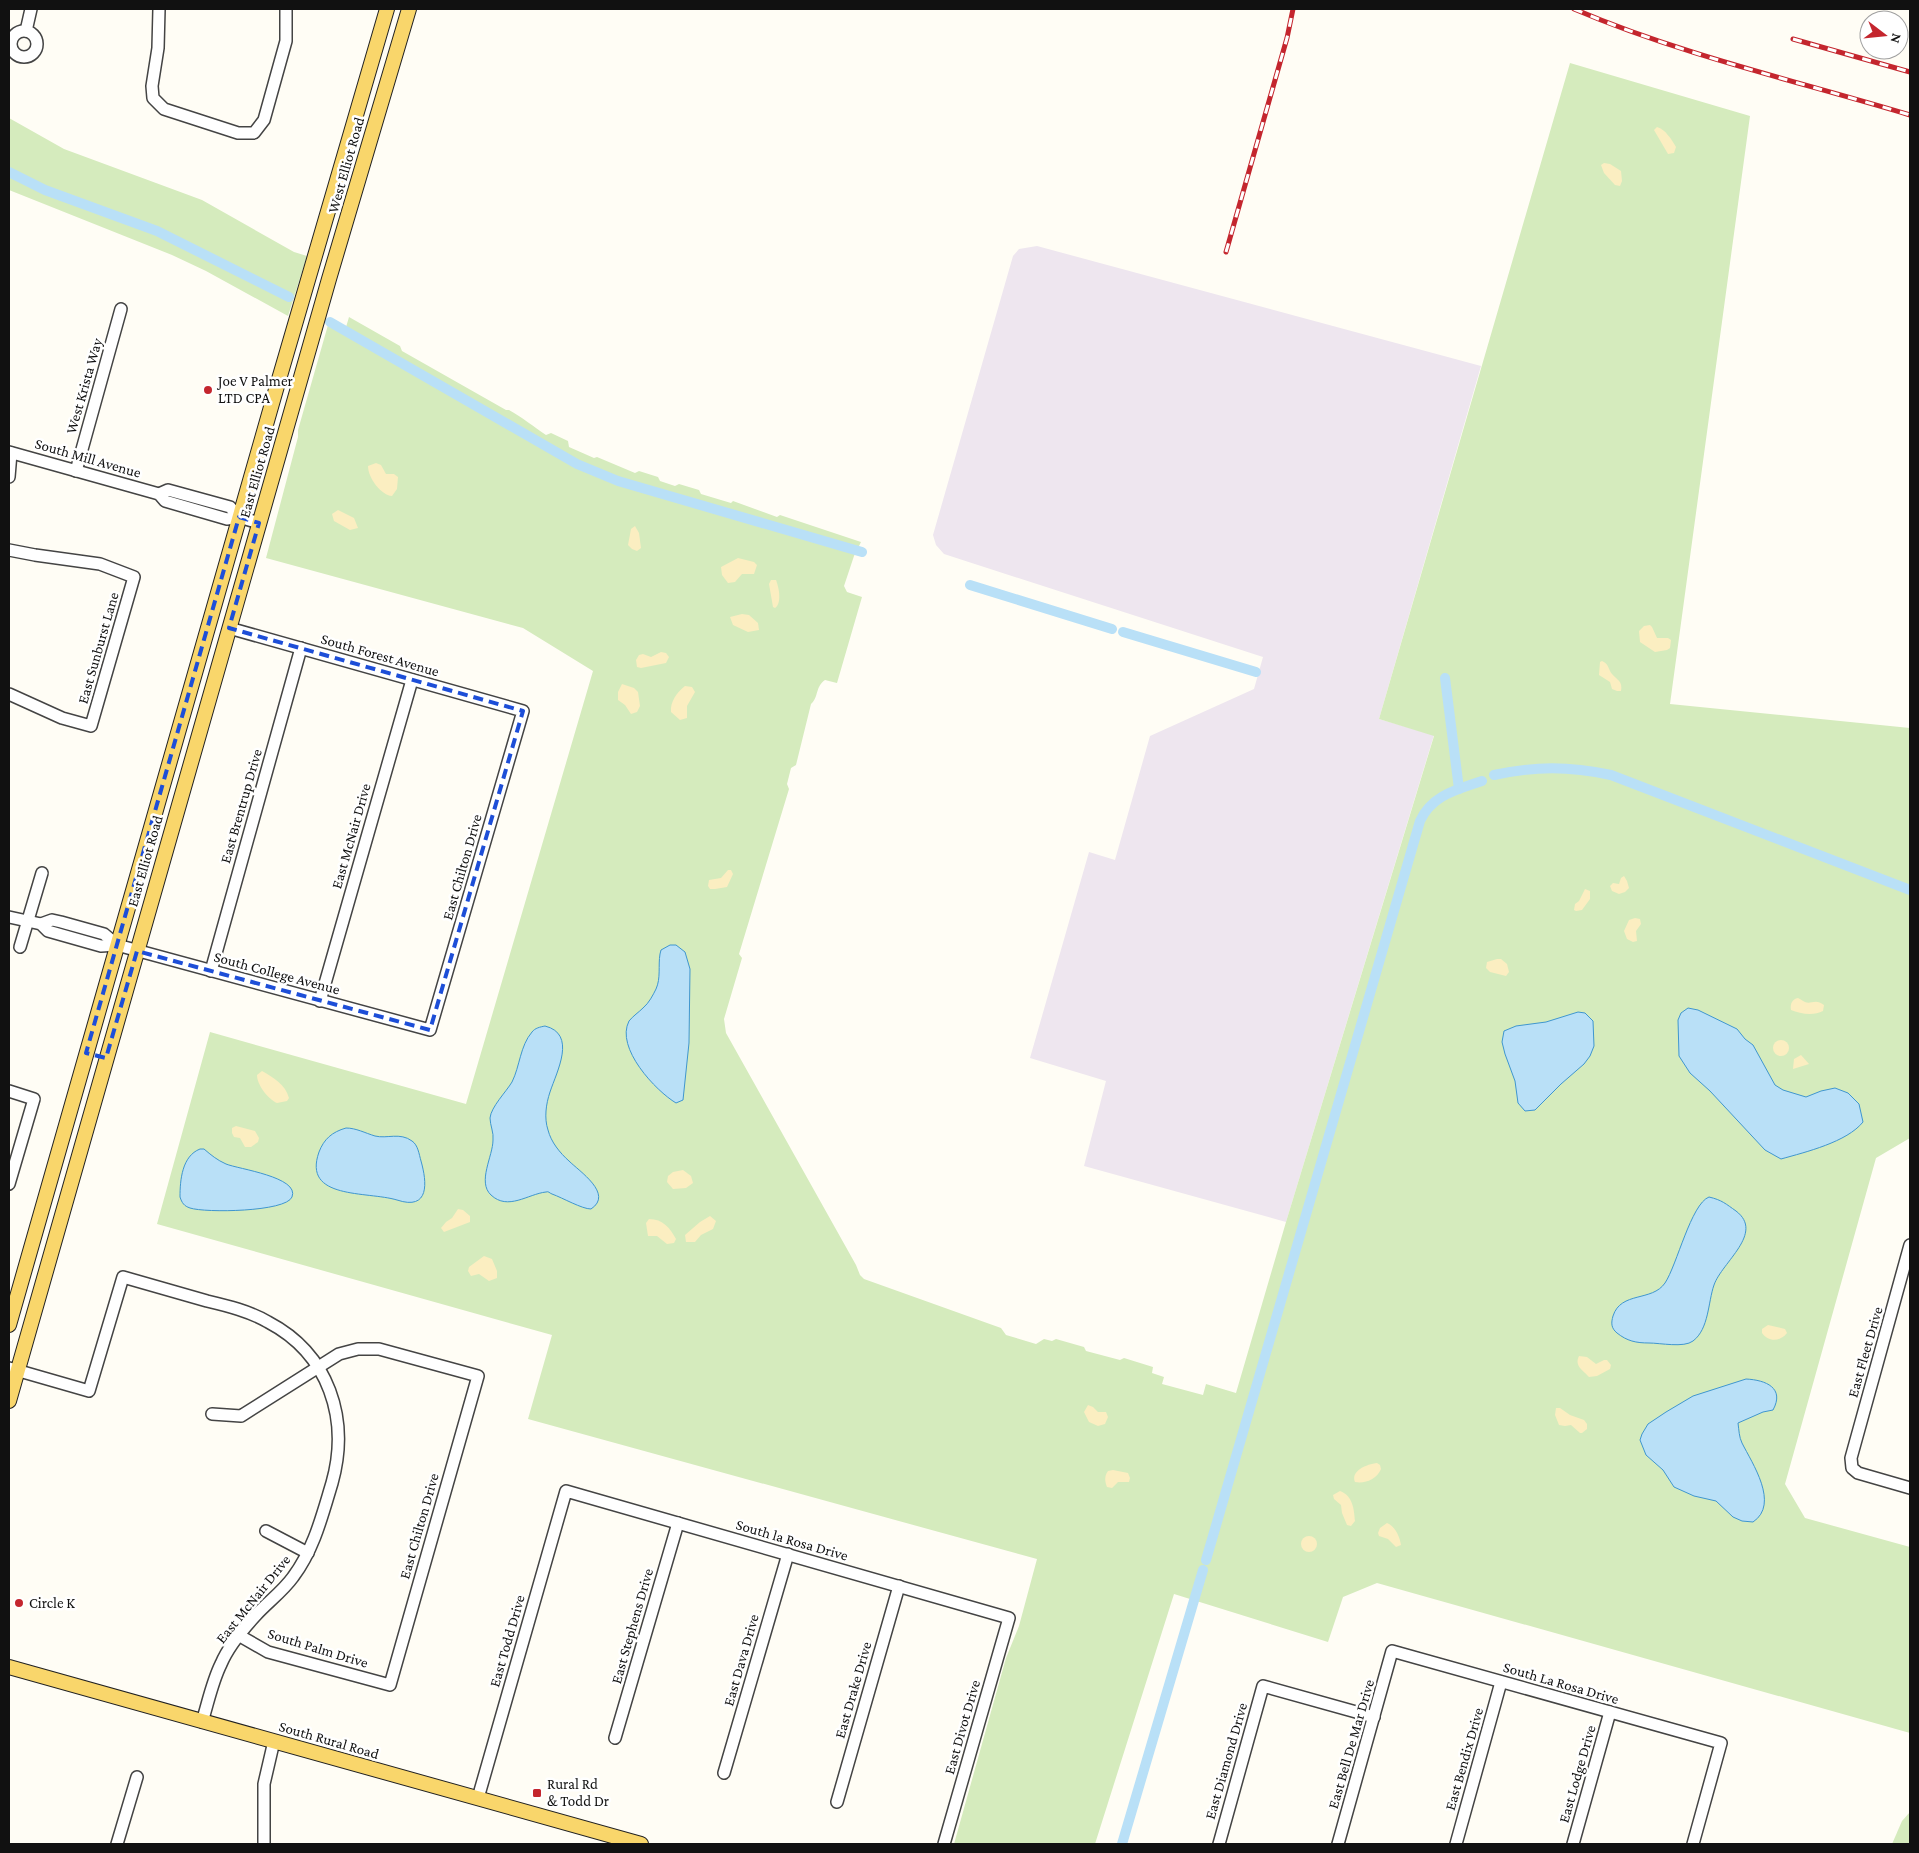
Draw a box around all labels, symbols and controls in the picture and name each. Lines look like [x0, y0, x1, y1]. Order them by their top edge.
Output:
north arrow [1859, 10, 1909, 60]
text: N [1887, 32, 1906, 46]
street label: West Elliot Road [325, 115, 367, 215]
street label: West Krista Way [63, 336, 106, 436]
place label: Joe V Palmer LTD CPA [216, 373, 294, 406]
marker: Joe V Palmer LTD CPA [202, 384, 214, 396]
street label: East Elliot Road [236, 424, 278, 520]
street label: South Mill Avenue [33, 435, 143, 481]
street label: East Sunburst Lane [74, 590, 122, 706]
street label: South Forest Avenue [319, 630, 441, 680]
street label: East Brentrup Drive [217, 747, 266, 865]
street label: East McNair Drive [328, 781, 374, 891]
street label: East Chilton Drive [439, 812, 485, 922]
street label: East Elliot Road [124, 813, 166, 909]
street label: South College Avenue [212, 948, 342, 999]
street label: East Fleet Drive [1844, 1304, 1886, 1399]
street label: East Chilton Drive [396, 1471, 442, 1581]
street label: South la Rosa Drive [734, 1516, 850, 1564]
street label: East McNair Drive [213, 1551, 294, 1646]
street label: East Stephens Drive [608, 1566, 657, 1686]
street label: East Todd Drive [486, 1593, 528, 1689]
place label: Circle K [29, 1595, 75, 1611]
marker: Circle K [13, 1597, 25, 1609]
street label: East Dava Drive [720, 1612, 762, 1708]
street label: South Palm Drive [266, 1625, 370, 1671]
street label: East Drake Drive [832, 1639, 875, 1740]
street label: South La Rosa Drive [1501, 1659, 1621, 1707]
street label: East Bell De Mar Drive [1325, 1677, 1377, 1811]
street label: East Divot Drive [941, 1678, 983, 1776]
street label: East Diamond Drive [1202, 1700, 1250, 1821]
street label: East Bendix Drive [1442, 1706, 1486, 1812]
street label: South Rural Road [277, 1718, 381, 1762]
street label: East Lodge Drive [1555, 1723, 1600, 1825]
place label: Rural Rd & Todd Dr [547, 1776, 610, 1809]
marker: Rural Rd & Todd Dr [531, 1787, 543, 1799]

